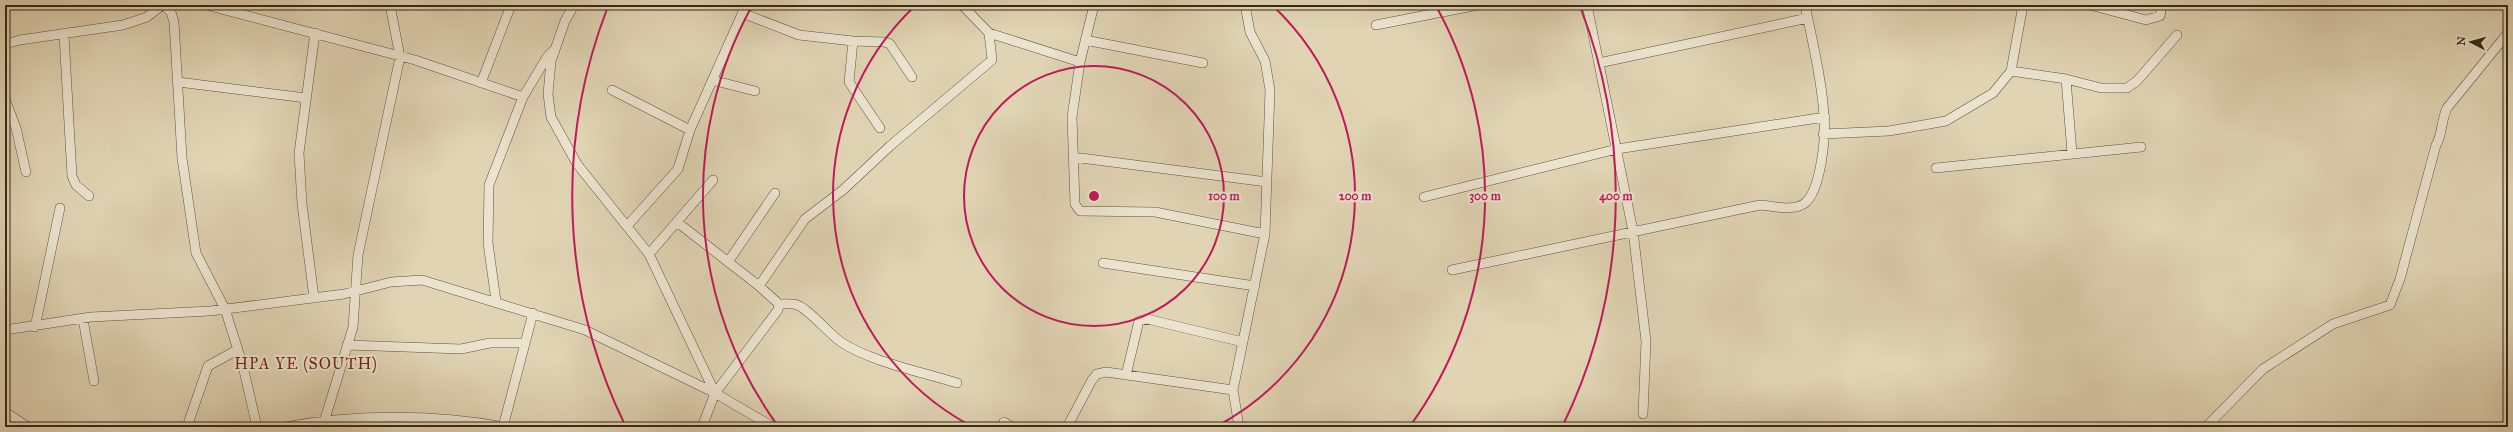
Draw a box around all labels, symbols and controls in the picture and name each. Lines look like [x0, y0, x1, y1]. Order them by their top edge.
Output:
north arrow [2451, 22, 2491, 62]
text: N [2455, 35, 2469, 46]
centre of rings [1087, 189, 1101, 203]
text: 100 m [1208, 189, 1241, 203]
text: 200 m [1339, 189, 1372, 203]
text: 300 m [1469, 189, 1502, 204]
text: 400 m [1599, 189, 1634, 204]
district label: HPA YE (SOUTH) [234, 354, 378, 374]

